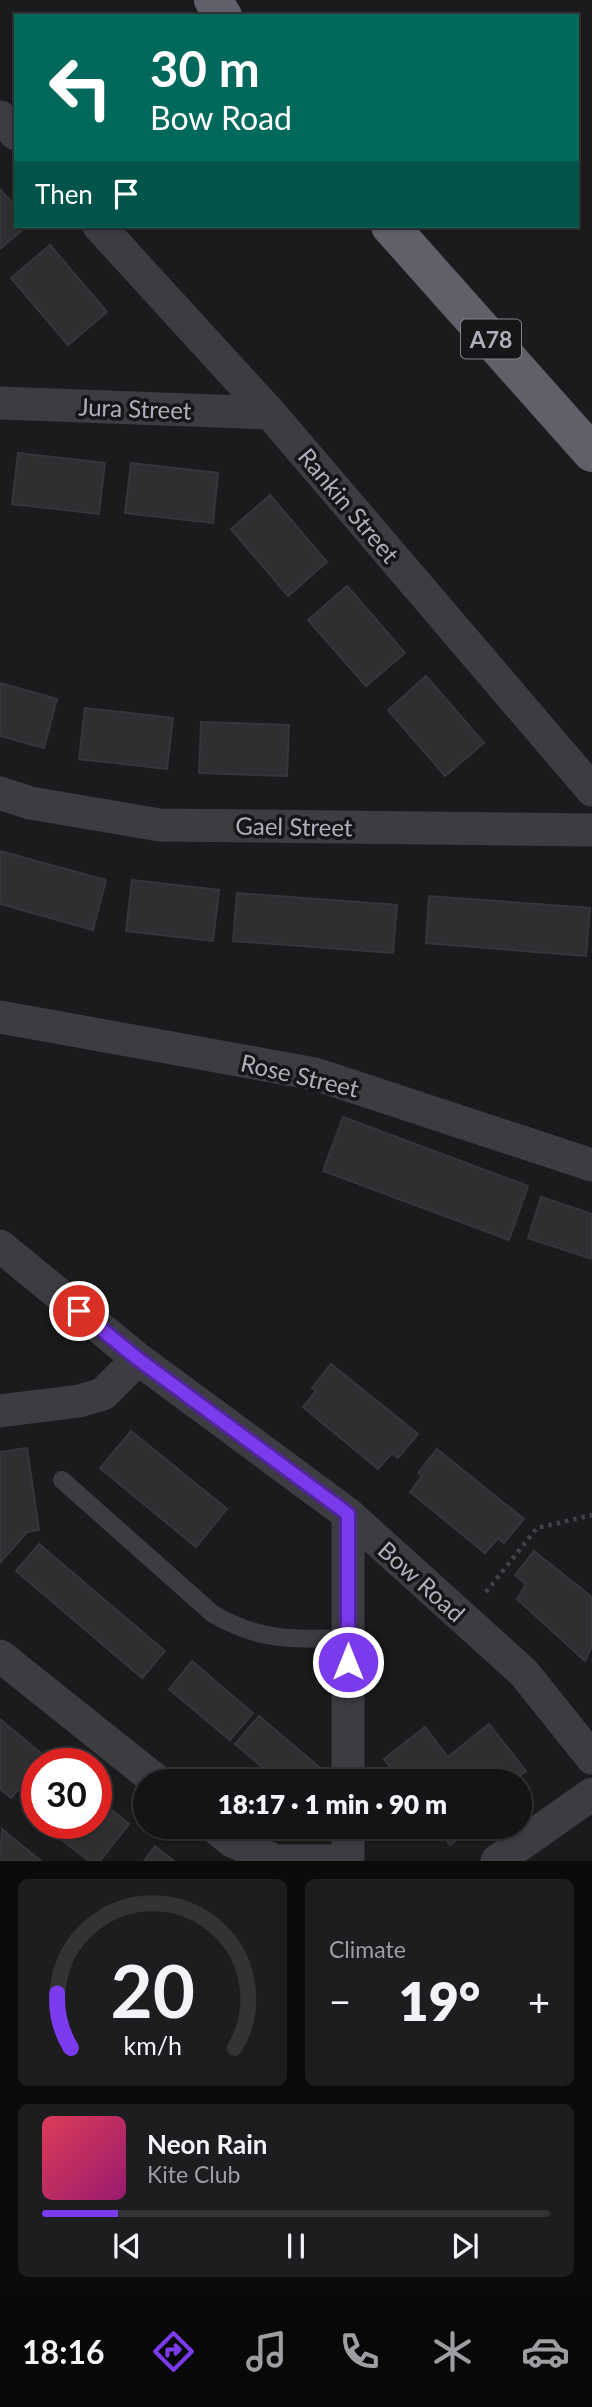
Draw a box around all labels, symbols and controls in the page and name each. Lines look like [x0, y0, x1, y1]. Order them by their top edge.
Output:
text: 30 m [150, 39, 260, 97]
icon: left [35, 42, 126, 133]
text: Bow Road [150, 98, 292, 137]
icon: arrive [107, 175, 145, 213]
text: Then [35, 178, 93, 210]
road number: A78 [461, 320, 521, 358]
street label: Jura Street [78, 392, 192, 424]
street label: Rankin Street [293, 442, 406, 569]
street label: Gael Street [235, 810, 353, 842]
street label: Rose Street [238, 1047, 362, 1103]
pin [49, 1281, 109, 1341]
icon: arrive [60, 1292, 98, 1330]
street label: Bow Road [373, 1535, 471, 1627]
position arrow [311, 1625, 385, 1699]
speed limit sign: 30 [21, 1748, 112, 1839]
text: 18:17 · 1 min · 90 m [218, 1788, 447, 1820]
text: Climate [329, 1935, 406, 1963]
text: 20 [110, 1947, 195, 2035]
text: 19° [399, 1970, 480, 2032]
text: − [329, 1978, 351, 2024]
text: + [528, 1978, 550, 2024]
text: km/h [123, 2030, 182, 2060]
text: Neon Rain [147, 2128, 267, 2160]
text: Kite Club [147, 2160, 240, 2188]
icon: previous [108, 2227, 146, 2265]
icon: pause [277, 2227, 315, 2265]
icon: next [446, 2227, 484, 2265]
icon: directions [149, 2327, 198, 2376]
icon: music [242, 2327, 291, 2376]
icon: phone [335, 2327, 384, 2376]
icon: climate [428, 2327, 477, 2376]
icon: car [521, 2327, 570, 2376]
text: 18:16 [22, 2332, 105, 2371]

